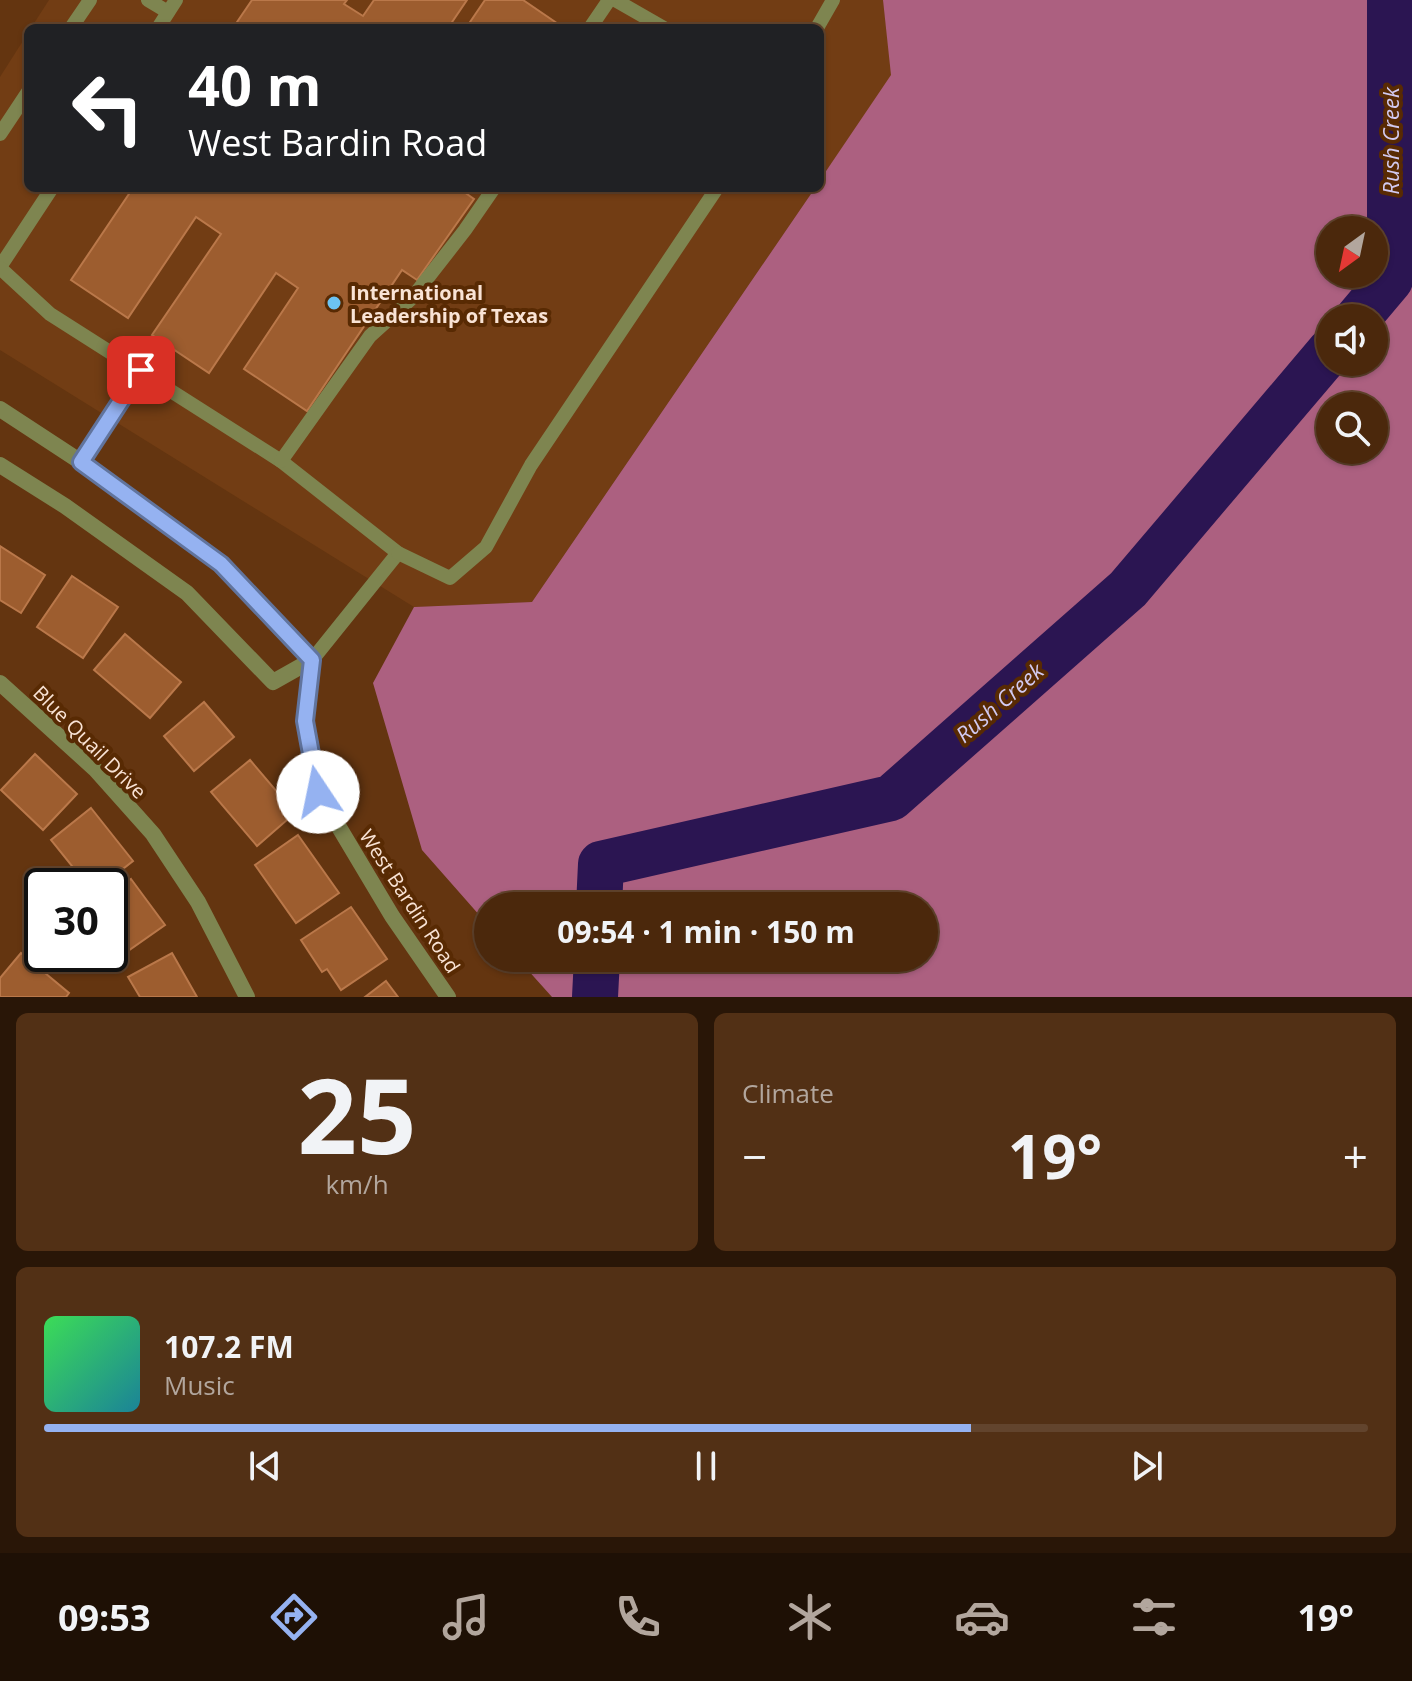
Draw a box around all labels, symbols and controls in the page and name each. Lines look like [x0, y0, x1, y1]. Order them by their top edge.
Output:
text: 40 m [188, 46, 322, 122]
icon: left [56, 56, 160, 160]
water label: Rush Creek [1375, 86, 1405, 195]
text: West Bardin Road [188, 118, 487, 167]
north arrow [1316, 216, 1388, 288]
map controls [1316, 216, 1388, 464]
place label: International Leadership of Texas [350, 279, 548, 329]
marker: International Leadership of Texas [325, 294, 343, 312]
button: sound [1316, 304, 1388, 376]
pin [107, 336, 175, 404]
icon: arrive [119, 348, 163, 392]
button: search [1316, 392, 1388, 464]
water label: Rush Creek [949, 655, 1050, 749]
street label: Blue Quail Drive [27, 679, 153, 805]
position arrow [276, 750, 360, 834]
street label: West Bardin Road [353, 824, 467, 978]
speed limit sign: 30 [24, 868, 128, 972]
text: 09:54 · 1 min · 150 m [557, 911, 855, 952]
text: 25 [298, 1043, 416, 1184]
text: Climate [742, 1075, 834, 1111]
text: 19° [1008, 1115, 1102, 1197]
text: − [742, 1126, 767, 1186]
text: + [1343, 1126, 1368, 1186]
text: km/h [325, 1166, 389, 1202]
text: 107.2 FM [164, 1326, 294, 1367]
text: Music [164, 1367, 235, 1403]
icon: previous [243, 1444, 287, 1488]
icon: pause [684, 1444, 728, 1488]
icon: next [1125, 1444, 1169, 1488]
icon: directions [266, 1589, 322, 1645]
icon: music [438, 1589, 494, 1645]
icon: phone [610, 1589, 666, 1645]
icon: climate [782, 1589, 838, 1645]
icon: car [954, 1589, 1010, 1645]
icon: filters [1126, 1589, 1182, 1645]
text: 09:53 [58, 1593, 151, 1642]
text: 19° [1297, 1593, 1354, 1642]

